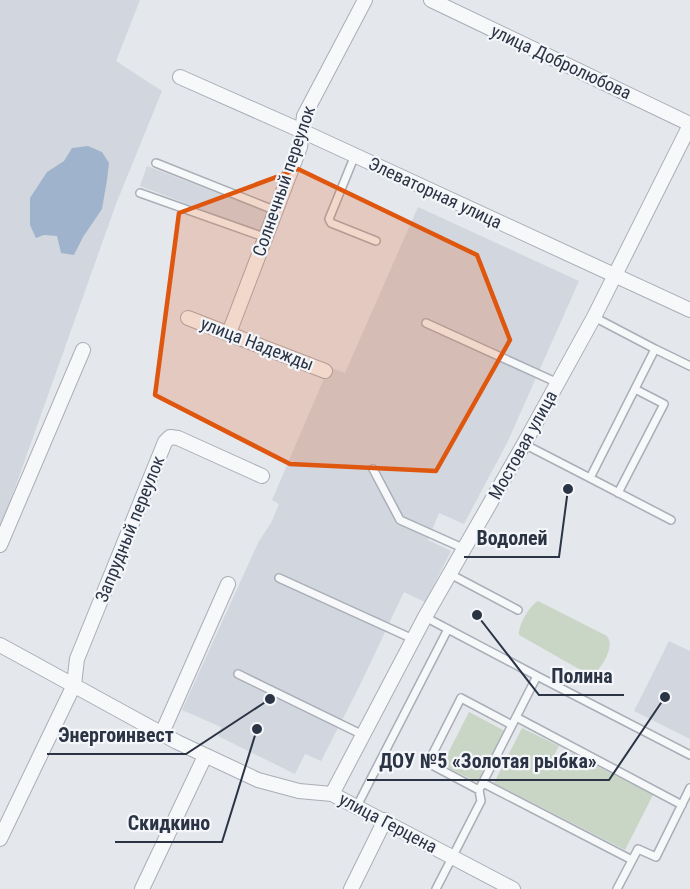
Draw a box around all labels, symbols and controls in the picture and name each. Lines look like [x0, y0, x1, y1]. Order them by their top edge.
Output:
street label: улица Добролюбова [488, 20, 635, 103]
street label: Солнечный переулок [248, 102, 319, 259]
street label: Элеваторная улица [365, 152, 505, 233]
street label: улица Надежды [198, 312, 317, 375]
street label: Мостовая улица [484, 387, 561, 503]
street label: Запрудный переулок [91, 452, 169, 605]
callout: Водолей [464, 519, 559, 557]
text: Водолей [476, 526, 548, 550]
callout: Полина [539, 657, 624, 695]
text: Полина [551, 664, 613, 688]
callout: Энергоинвест [47, 716, 186, 754]
text: Энергоинвест [58, 723, 174, 747]
callout: ДОУ №5 «Золотая рыбка» [367, 742, 609, 780]
text: ДОУ №5 «Золотая рыбка» [379, 749, 597, 773]
street label: улица Герцена [336, 788, 441, 857]
callout: Скидкино [115, 804, 222, 842]
text: Скидкино [128, 811, 210, 835]

